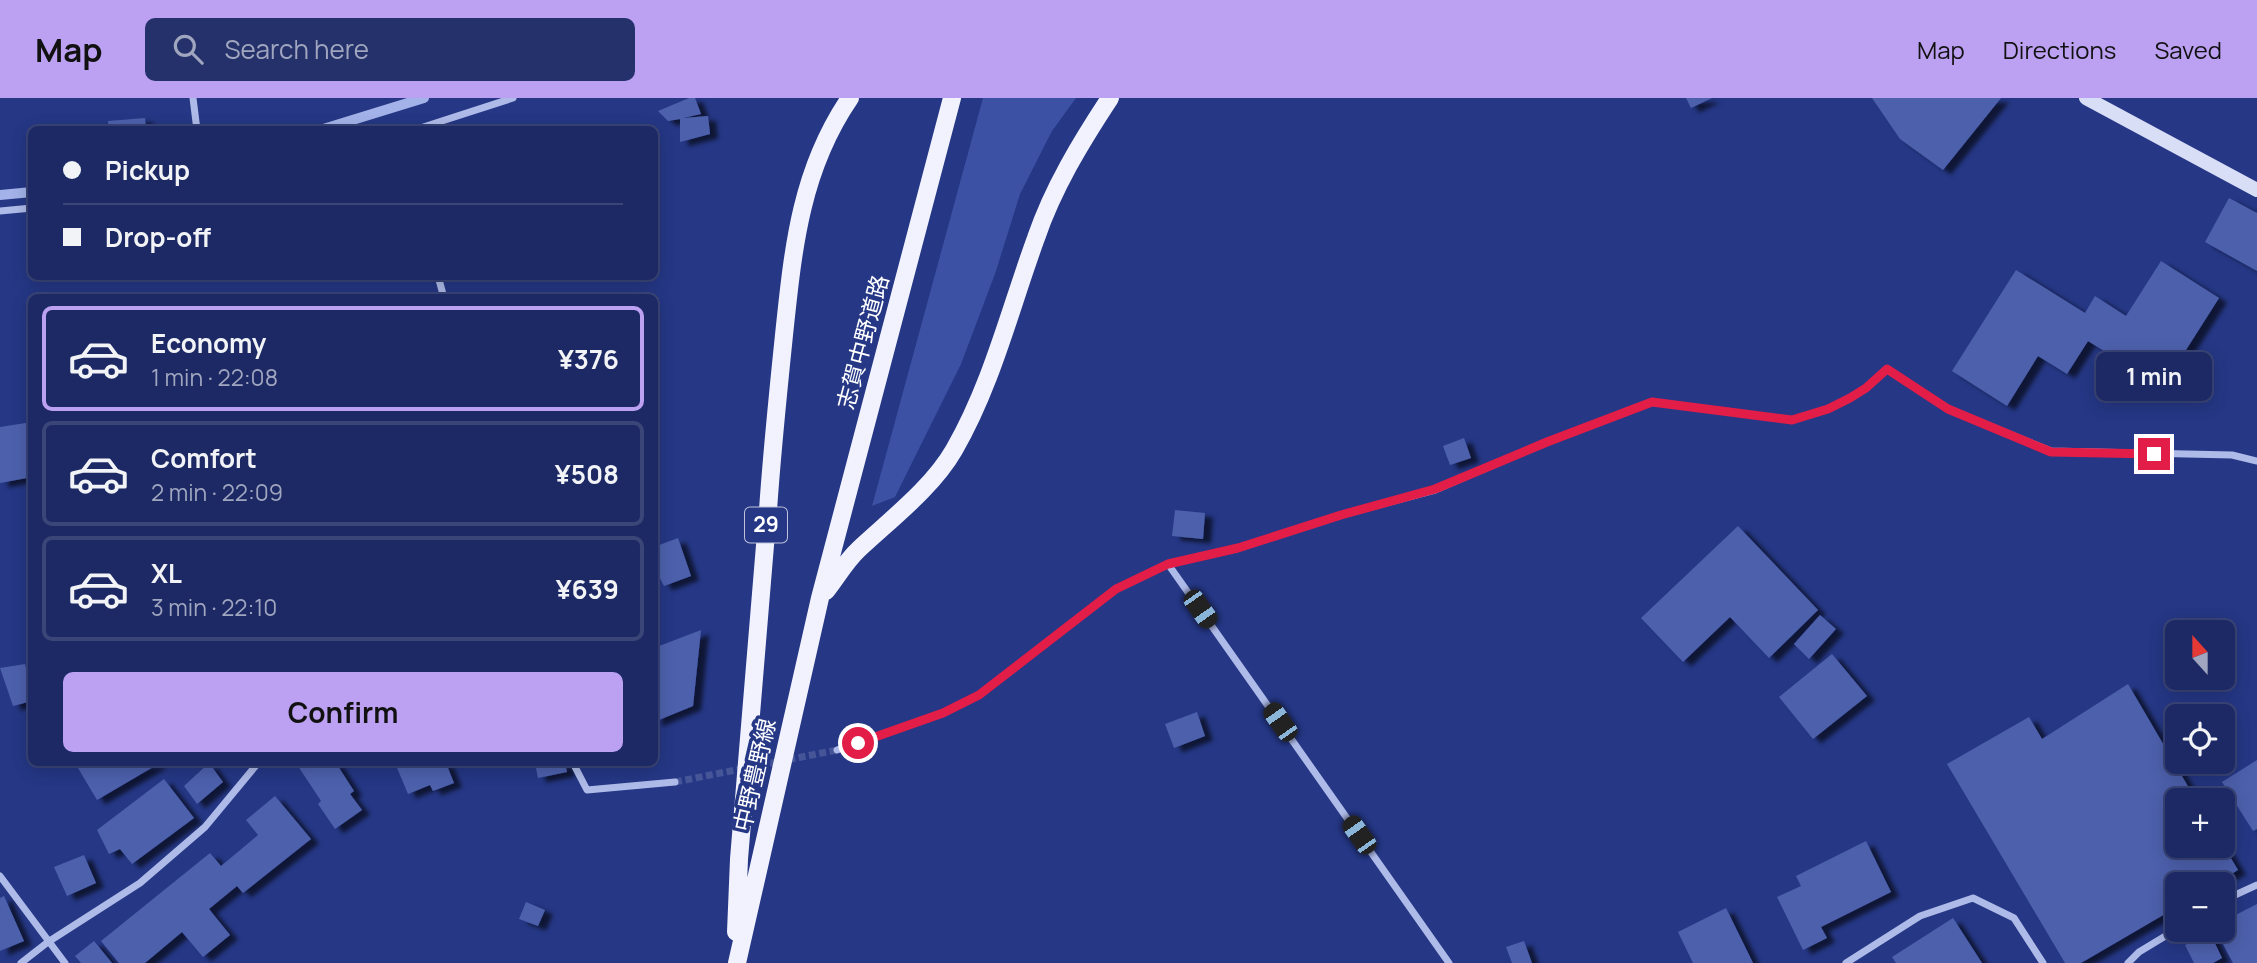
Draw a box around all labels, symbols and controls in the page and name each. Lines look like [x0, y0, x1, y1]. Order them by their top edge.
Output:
search box [145, 18, 635, 81]
text: Map [35, 27, 103, 72]
icon: search [169, 30, 207, 68]
text: Search here [225, 31, 369, 67]
text: Map [1917, 33, 1965, 66]
text: Directions [2003, 33, 2116, 66]
text: Saved [2154, 33, 2222, 66]
text: Pickup [105, 152, 190, 188]
text: Drop-off [105, 219, 211, 255]
street label: 志賀中野道路 [829, 271, 895, 413]
text: Economy [151, 325, 266, 361]
icon: car [67, 327, 130, 390]
text: ¥376 [558, 341, 619, 377]
callout: 1 min [2096, 352, 2212, 402]
text: 1 min [2126, 360, 2182, 392]
text: 1 min · 22:08 [151, 361, 278, 393]
route end [2138, 438, 2170, 470]
text: Comfort [151, 440, 257, 476]
icon: car [67, 442, 130, 505]
text: ¥508 [555, 456, 619, 492]
text: 2 min · 22:09 [151, 476, 283, 508]
road number: 29 [745, 508, 787, 542]
text: XL [151, 555, 182, 591]
icon: car [67, 557, 130, 620]
text: ¥639 [556, 571, 619, 607]
car [1180, 586, 1221, 632]
text: 3 min · 22:10 [151, 591, 277, 623]
north arrow [2165, 620, 2235, 690]
map controls [2165, 620, 2235, 942]
button: Confirm [63, 672, 623, 752]
car [1260, 699, 1301, 745]
button: locate [2165, 704, 2235, 774]
street label: 中野豊野線 [726, 715, 783, 834]
route start [842, 727, 874, 759]
button: + [2165, 788, 2235, 858]
car [1339, 812, 1380, 858]
button: − [2165, 872, 2235, 942]

